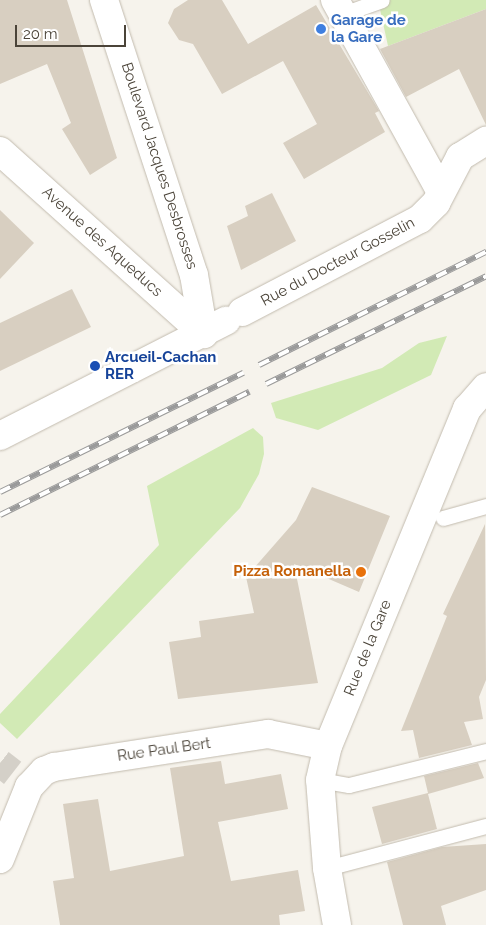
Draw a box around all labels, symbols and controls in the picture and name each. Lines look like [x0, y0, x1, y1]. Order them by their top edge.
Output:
place label: Garage de la Gare [331, 11, 406, 46]
scale bar [18, 15, 129, 47]
marker: Garage de la Gare [315, 23, 327, 35]
text: 20 m [23, 25, 58, 43]
street label: Boulevard Jacques Desbrosses [117, 60, 201, 272]
street label: Avenue des Aqueducs [38, 183, 166, 301]
street label: Rue du Docteur Gosselin [258, 214, 418, 310]
place label: Arcueil-Cachan RER [105, 348, 216, 383]
marker: Arcueil-Cachan RER [89, 360, 101, 372]
place label: Pizza Romanella [233, 563, 351, 581]
marker: Pizza Romanella [355, 566, 367, 578]
street label: Rue de la Gare [341, 597, 395, 699]
street label: Rue Paul Bert [116, 735, 212, 765]

